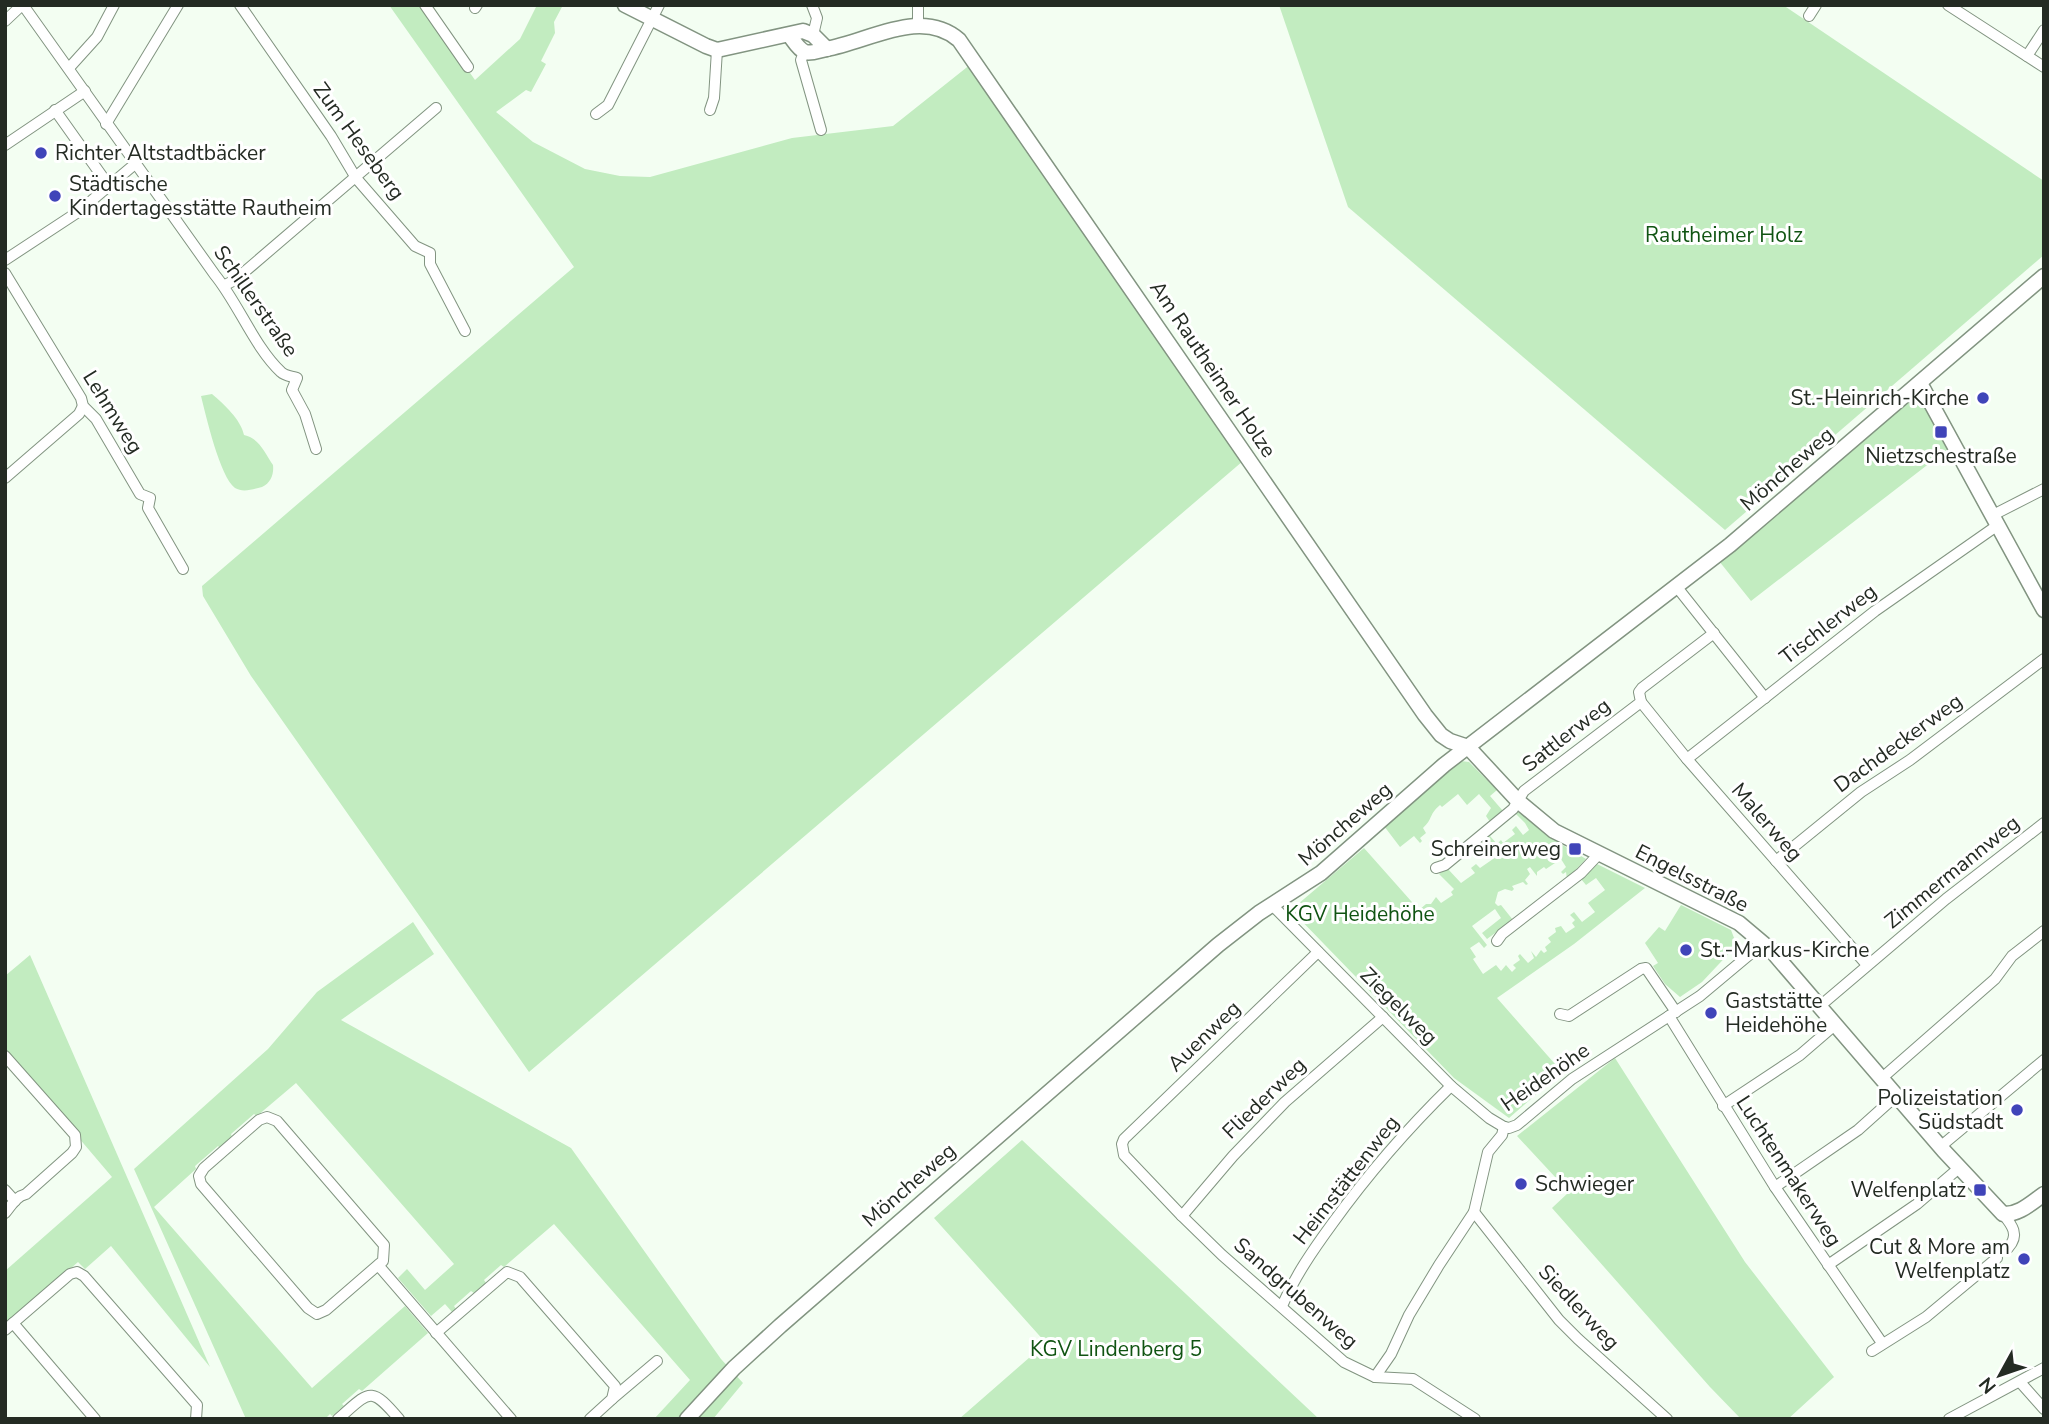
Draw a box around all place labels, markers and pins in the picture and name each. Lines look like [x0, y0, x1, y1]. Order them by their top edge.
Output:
place label: Richter Altstadtbäcker [55, 139, 266, 167]
marker: Richter Altstadtbäcker [33, 145, 49, 161]
place label: Städtische Kindertagesstätte Rautheim [69, 170, 332, 222]
marker: Städtische Kindertagesstätte Rautheim [47, 188, 63, 204]
place label: St.-Heinrich-Kirche [1791, 384, 1969, 412]
marker: St.-Heinrich-Kirche [1975, 390, 1991, 406]
marker: Nietzschestraße [1933, 424, 1949, 440]
place label: Nietzschestraße [1865, 442, 2017, 470]
place label: Schreinerweg [1431, 835, 1561, 863]
marker: Schreinerweg [1567, 841, 1583, 857]
place label: St.-Markus-Kirche [1700, 936, 1869, 964]
marker: St.-Markus-Kirche [1678, 942, 1694, 958]
place label: Gaststätte Heidehöhe [1725, 987, 1827, 1039]
marker: Gaststätte Heidehöhe [1703, 1005, 1719, 1021]
place label: Polizeistation Südstadt [1878, 1084, 2004, 1136]
marker: Polizeistation Südstadt [2009, 1102, 2025, 1118]
place label: Schwieger [1535, 1170, 1635, 1198]
marker: Schwieger [1513, 1176, 1529, 1192]
place label: Welfenplatz [1850, 1176, 1966, 1204]
marker: Welfenplatz [1972, 1182, 1988, 1198]
place label: Cut & More am Welfenplatz [1869, 1233, 2010, 1285]
marker: Cut & More am Welfenplatz [2016, 1251, 2032, 1267]

